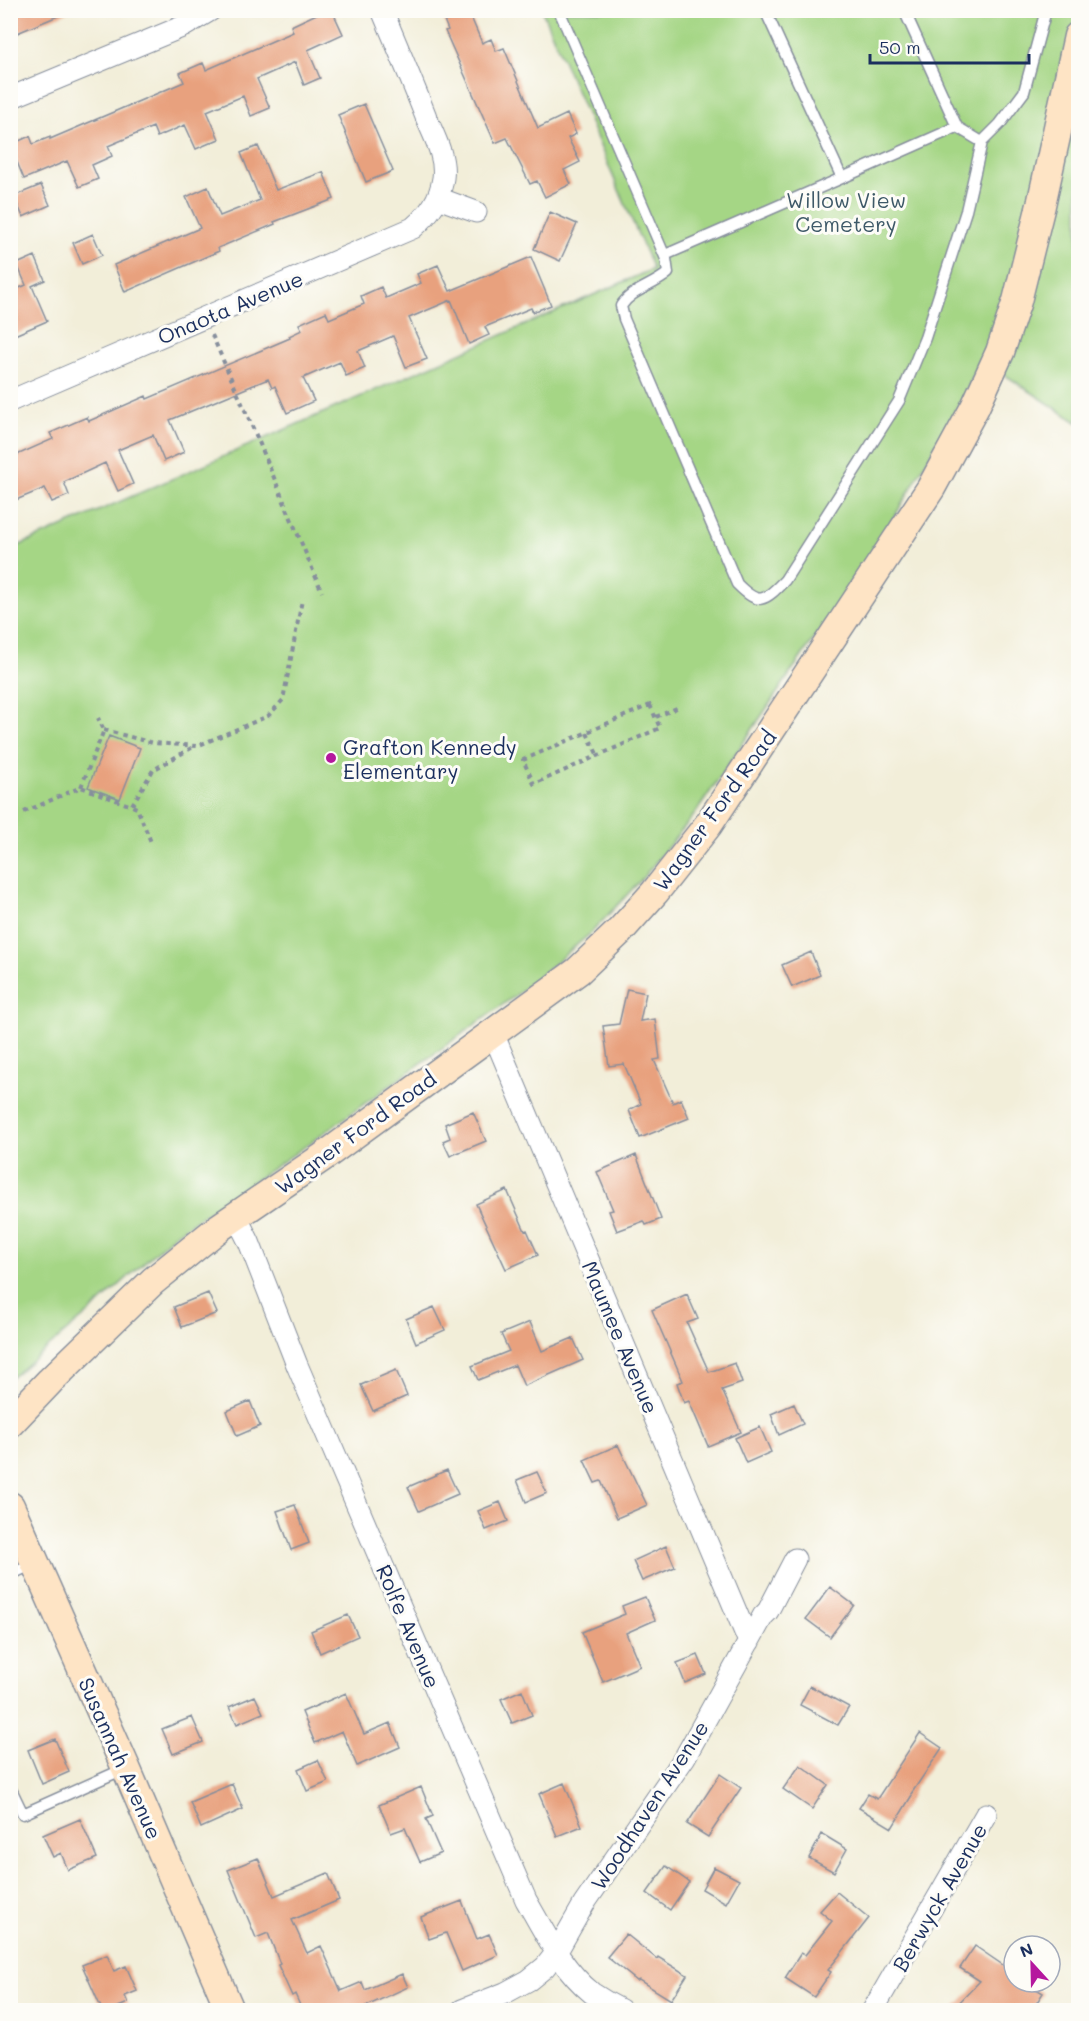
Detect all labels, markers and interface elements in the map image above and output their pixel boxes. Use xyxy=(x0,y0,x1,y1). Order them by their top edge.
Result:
scale bar xyxy=(870,27,1029,65)
text: 50 m xyxy=(879,35,921,59)
park label: Willow View Cemetery xyxy=(786,186,906,237)
street label: Onaota Avenue xyxy=(153,264,307,350)
street label: Wagner Ford Road xyxy=(646,724,782,896)
place label: Grafton Kennedy Elementary xyxy=(343,733,517,784)
marker: Grafton Kennedy Elementary xyxy=(324,751,338,765)
street label: Wagner Ford Road xyxy=(269,1064,441,1200)
street label: Maumee Avenue xyxy=(577,1257,665,1417)
street label: Rolfe Avenue xyxy=(371,1560,447,1692)
street label: Susannah Avenue xyxy=(73,1673,169,1843)
street label: Woodhaven Avenue xyxy=(584,1715,714,1895)
street label: Berwyck Avenue xyxy=(886,1818,992,1976)
north arrow xyxy=(1002,1934,1062,1994)
text: N xyxy=(1017,1938,1036,1962)

